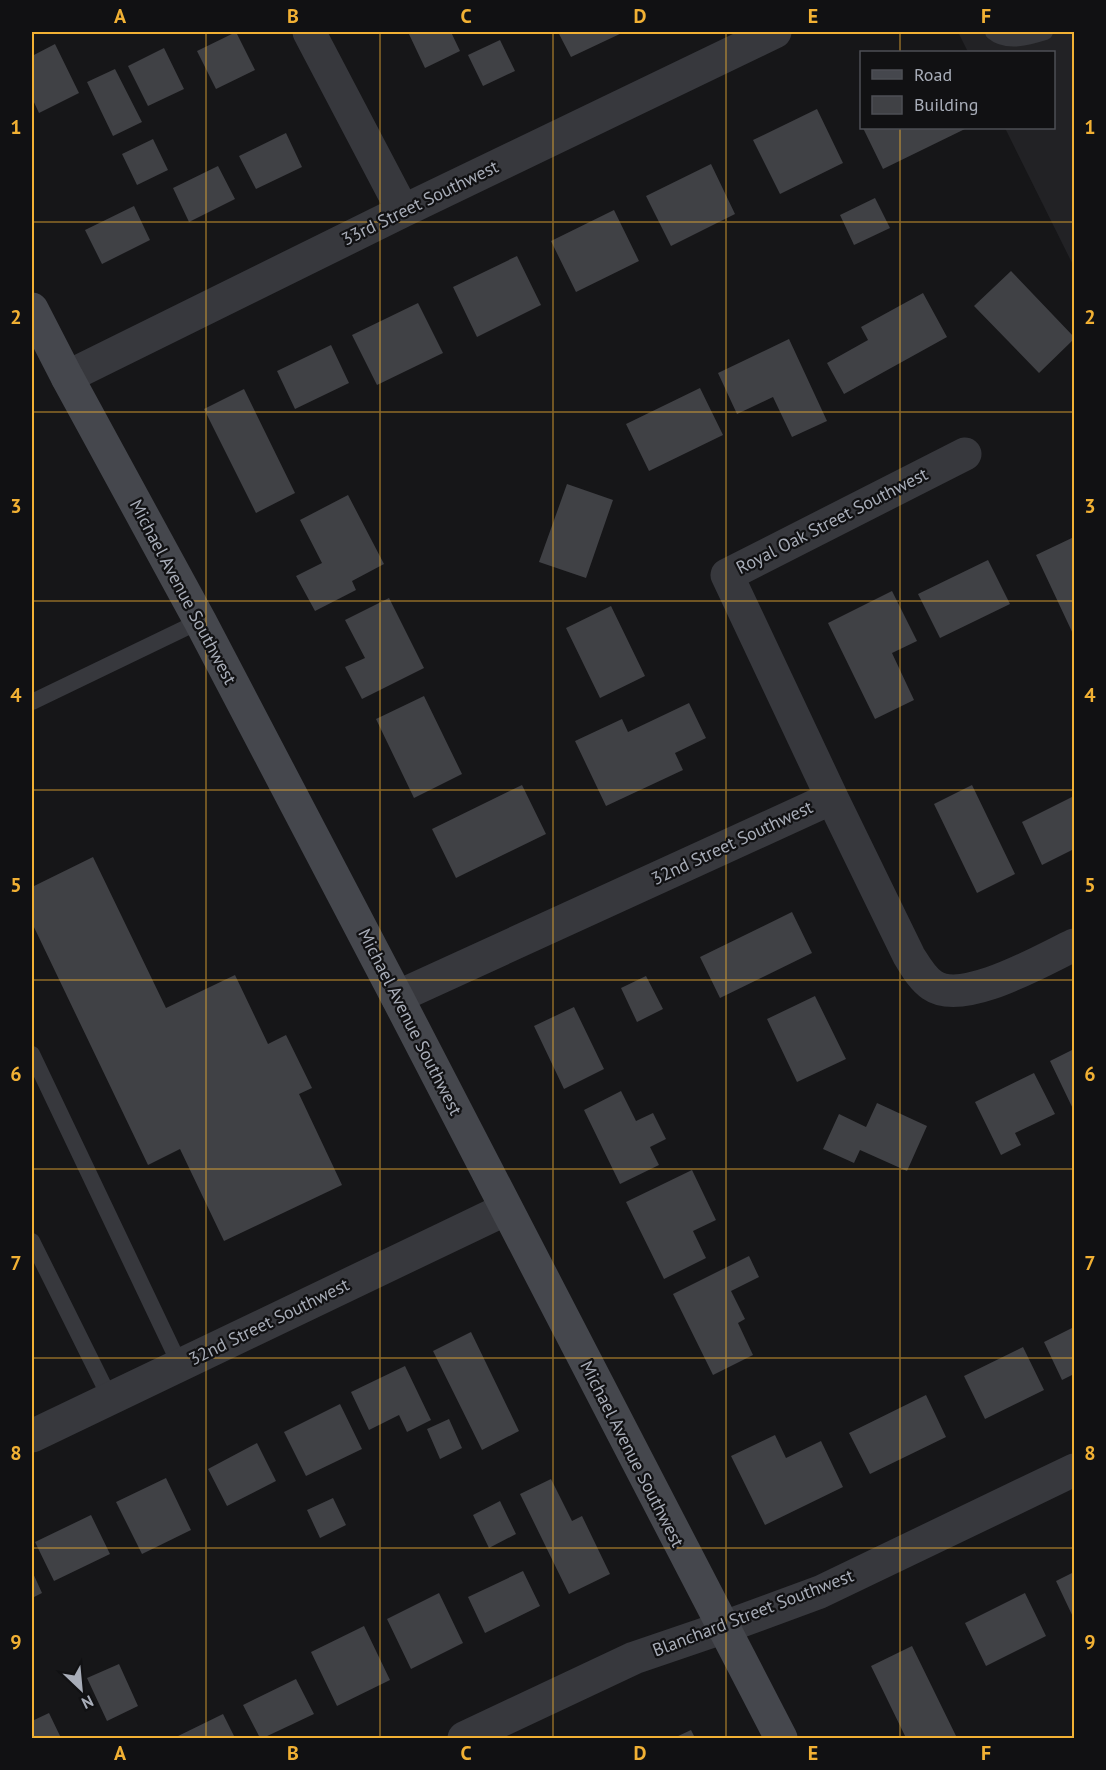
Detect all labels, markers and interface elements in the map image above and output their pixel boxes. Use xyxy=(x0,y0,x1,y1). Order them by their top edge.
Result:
text: A xyxy=(114,3,127,29)
text: B xyxy=(287,3,299,29)
text: C xyxy=(460,3,472,29)
text: D xyxy=(634,3,647,29)
text: E xyxy=(808,3,818,29)
text: F xyxy=(981,3,991,29)
legend xyxy=(860,51,1055,129)
text: Road xyxy=(914,63,952,86)
text: Building xyxy=(914,93,978,116)
text: 1 xyxy=(10,114,22,140)
text: 1 xyxy=(1084,114,1096,140)
street label: 33rd Street Southwest xyxy=(338,155,502,251)
text: 2 xyxy=(10,304,22,330)
text: 2 xyxy=(1084,304,1096,330)
street label: Royal Oak Street Southwest xyxy=(732,462,932,579)
text: 3 xyxy=(10,493,22,519)
text: 3 xyxy=(1084,493,1096,519)
street label: Michael Avenue Southwest xyxy=(125,495,242,688)
text: 4 xyxy=(10,682,22,708)
text: 4 xyxy=(1084,682,1096,708)
street label: 32nd Street Southwest xyxy=(647,795,816,890)
text: 5 xyxy=(10,872,22,898)
text: 5 xyxy=(1084,872,1096,898)
street label: Michael Avenue Southwest xyxy=(353,925,468,1119)
text: 6 xyxy=(10,1061,22,1087)
text: 6 xyxy=(1084,1061,1096,1087)
text: 7 xyxy=(10,1250,22,1276)
text: 7 xyxy=(1084,1250,1096,1276)
street label: 32nd Street Southwest xyxy=(185,1273,353,1370)
street label: Michael Avenue Southwest xyxy=(575,1357,690,1551)
text: 8 xyxy=(10,1440,22,1466)
text: 8 xyxy=(1084,1440,1096,1466)
street label: Blanchard Street Southwest xyxy=(649,1564,857,1662)
text: 9 xyxy=(10,1629,22,1655)
text: 9 xyxy=(1084,1629,1096,1655)
north arrow xyxy=(51,1659,111,1719)
text: N xyxy=(78,1691,97,1714)
text: A xyxy=(114,1740,127,1766)
text: B xyxy=(287,1740,299,1766)
text: C xyxy=(460,1740,472,1766)
text: D xyxy=(634,1740,647,1766)
text: E xyxy=(808,1740,818,1766)
text: F xyxy=(981,1740,991,1766)

